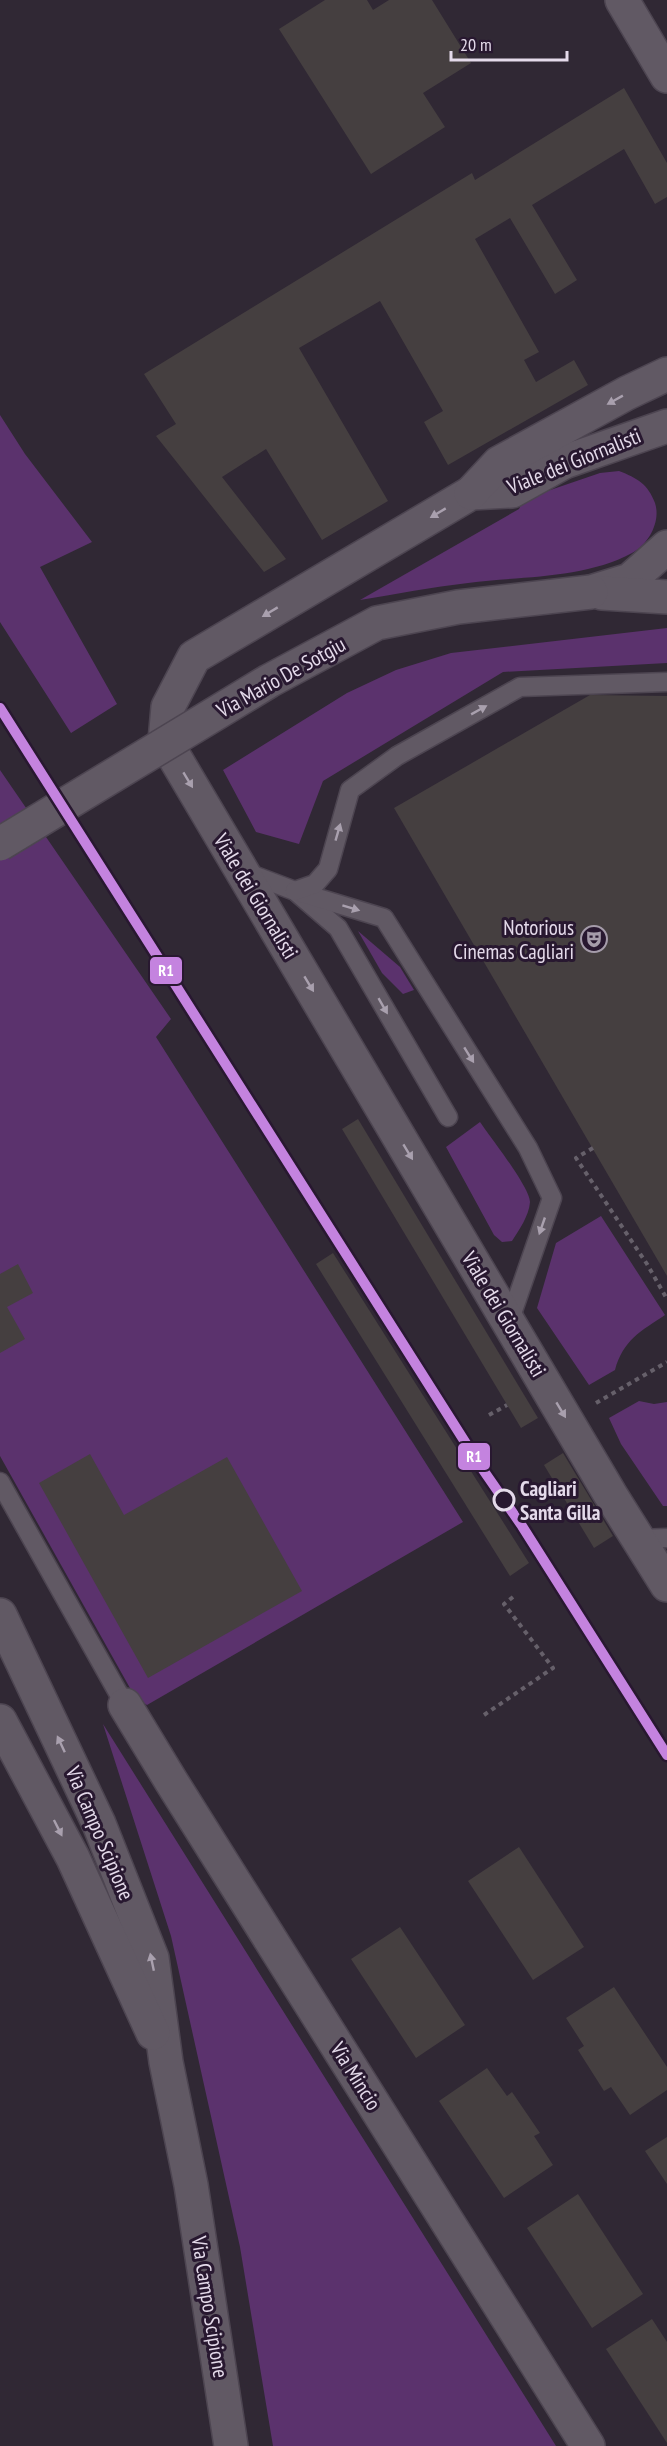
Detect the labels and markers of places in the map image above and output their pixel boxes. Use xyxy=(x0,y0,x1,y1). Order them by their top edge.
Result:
place label: Notorious Cinemas Cagliari xyxy=(453,914,574,965)
theatre icon: Notorious Cinemas Cagliari xyxy=(579,924,609,954)
place label: Cagliari Santa Gilla xyxy=(520,1475,601,1526)
marker: Cagliari Santa Gilla xyxy=(493,1489,515,1511)

